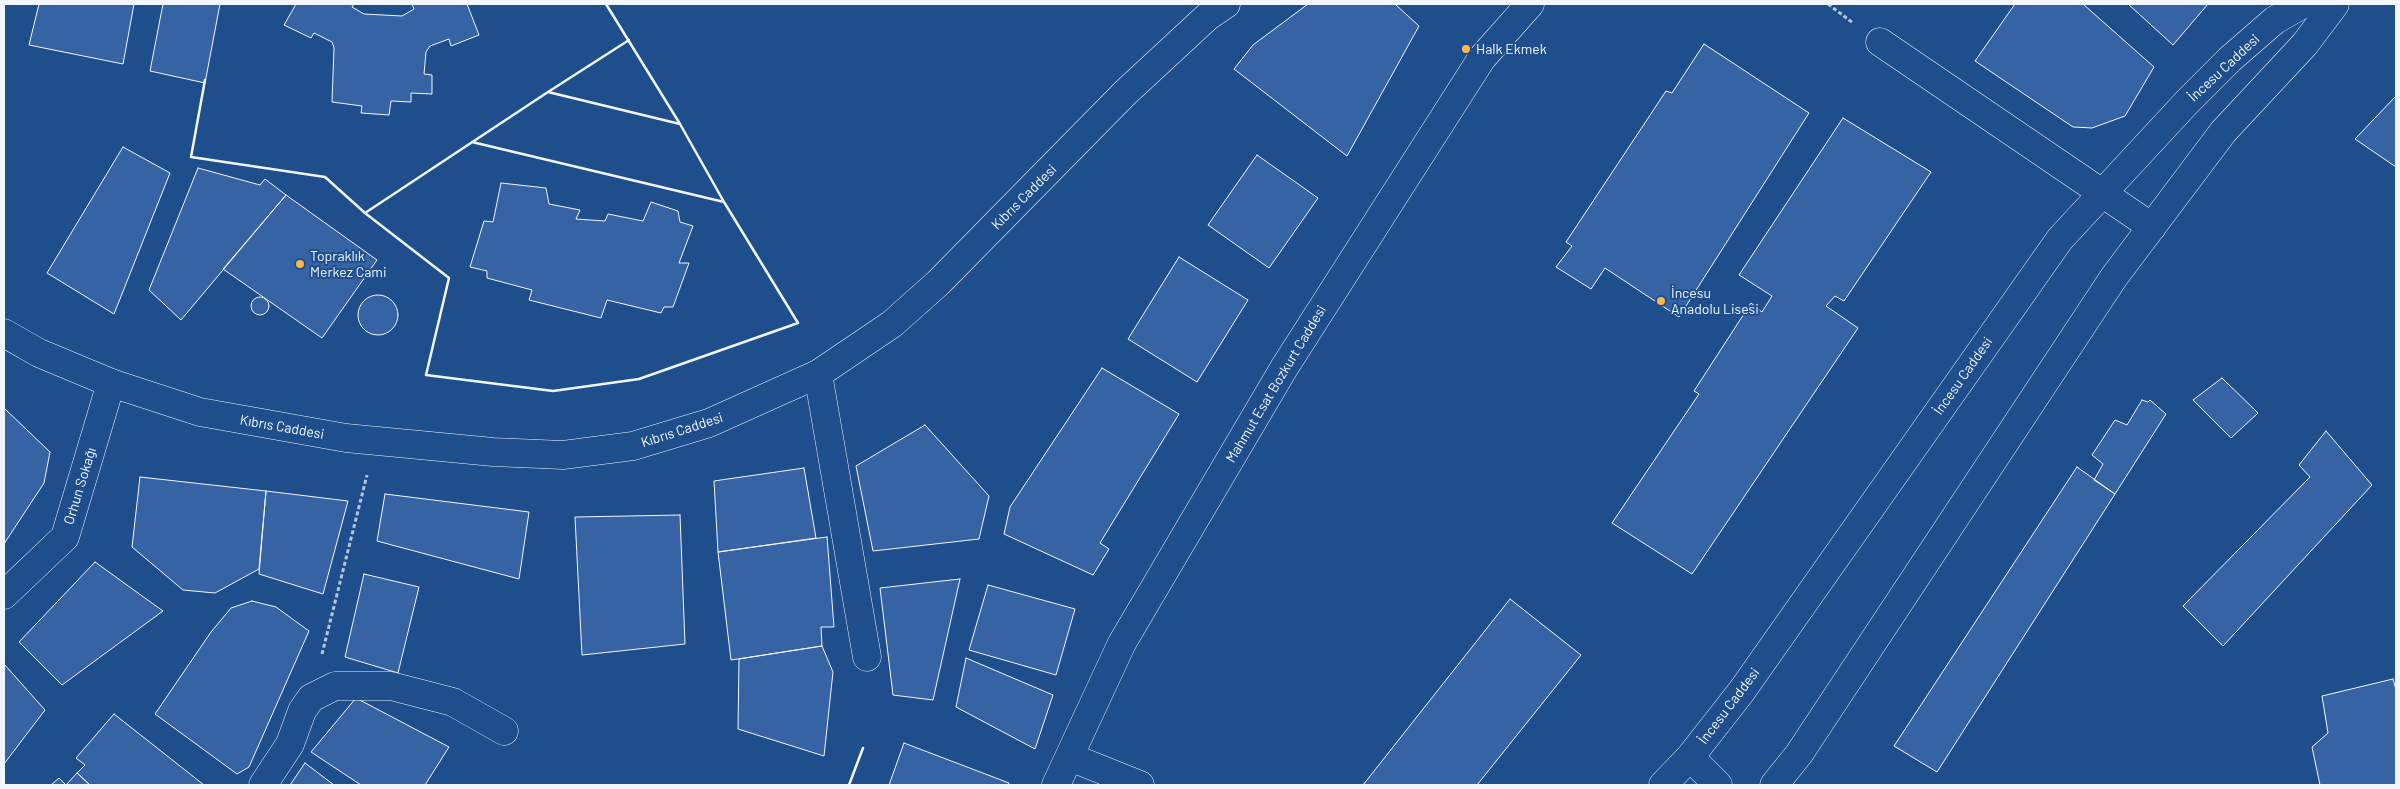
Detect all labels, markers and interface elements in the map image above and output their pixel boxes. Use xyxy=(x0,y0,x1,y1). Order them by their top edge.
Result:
street label: İncesu Caddesi xyxy=(2185,31,2263,105)
place label: Halk Ekmek xyxy=(1476,41,1547,57)
marker: Halk Ekmek xyxy=(1460,43,1472,55)
street label: Kıbrıs Caddesi xyxy=(988,161,1060,233)
place label: Topraklık Merkez Cami xyxy=(310,248,387,280)
marker: Topraklık Merkez Cami xyxy=(294,258,306,270)
place label: İncesu Anadolu Lisesi xyxy=(1671,285,1759,318)
marker: İncesu Anadolu Lisesi xyxy=(1655,295,1667,307)
street label: Mahmut Esat Bozkurt Caddesi xyxy=(1222,302,1330,466)
street label: İncesu Caddesi xyxy=(1930,334,1996,418)
street label: Kıbrıs Caddesi xyxy=(639,409,725,451)
street label: Kıbrıs Caddesi xyxy=(239,411,325,443)
street label: Orhun Sokağı xyxy=(60,446,100,526)
street label: İncesu Caddesi xyxy=(1695,665,1763,747)

